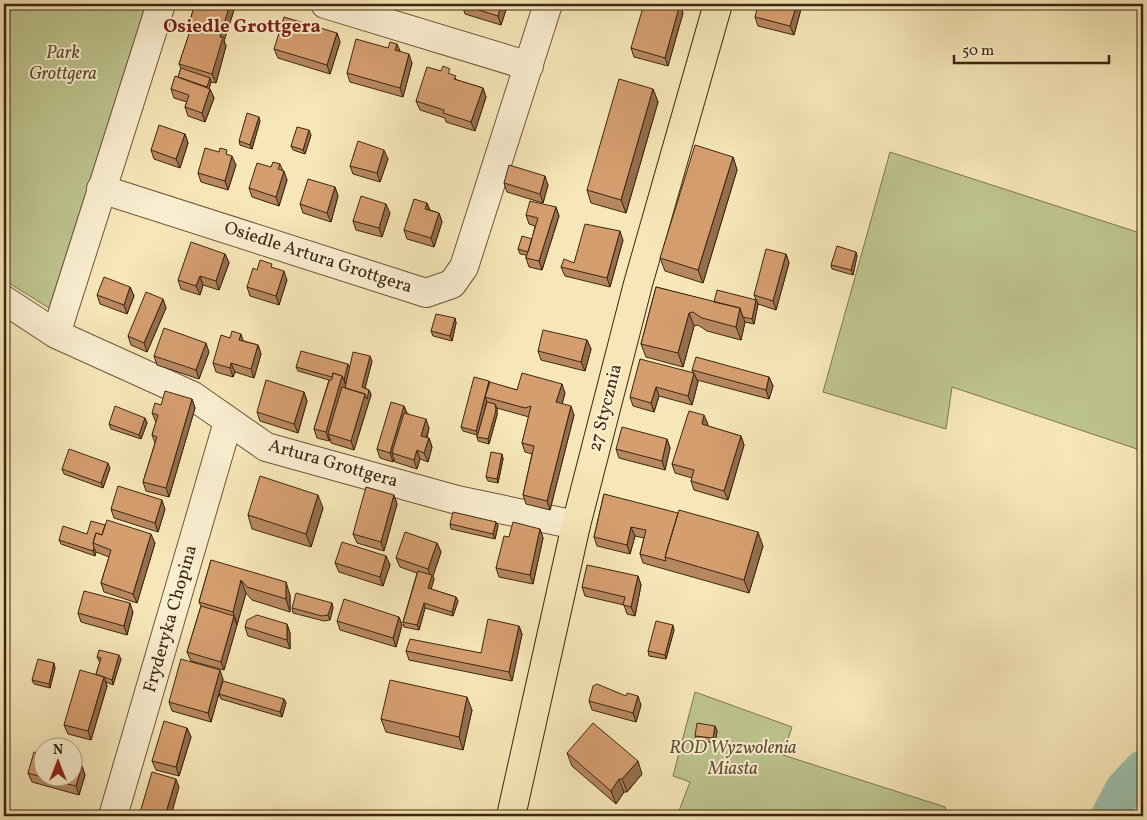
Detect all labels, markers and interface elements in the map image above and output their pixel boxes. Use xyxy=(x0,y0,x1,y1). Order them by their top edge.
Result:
district label: Osiedle Grottgera xyxy=(163,14,321,40)
scale bar xyxy=(954,32,1110,64)
park label: Park Grottgera xyxy=(29,41,97,87)
text: 50 m xyxy=(962,41,994,62)
street label: Osiedle Artura Grottgera xyxy=(221,216,415,300)
street label: 27 Stycznia xyxy=(583,362,629,454)
street label: Artura Grottgera xyxy=(265,434,401,494)
street label: Fryderyka Chopina xyxy=(138,542,204,696)
park label: ROD Wyzwolenia Miasta xyxy=(669,736,797,782)
north arrow xyxy=(32,738,82,788)
text: N xyxy=(53,741,63,760)

